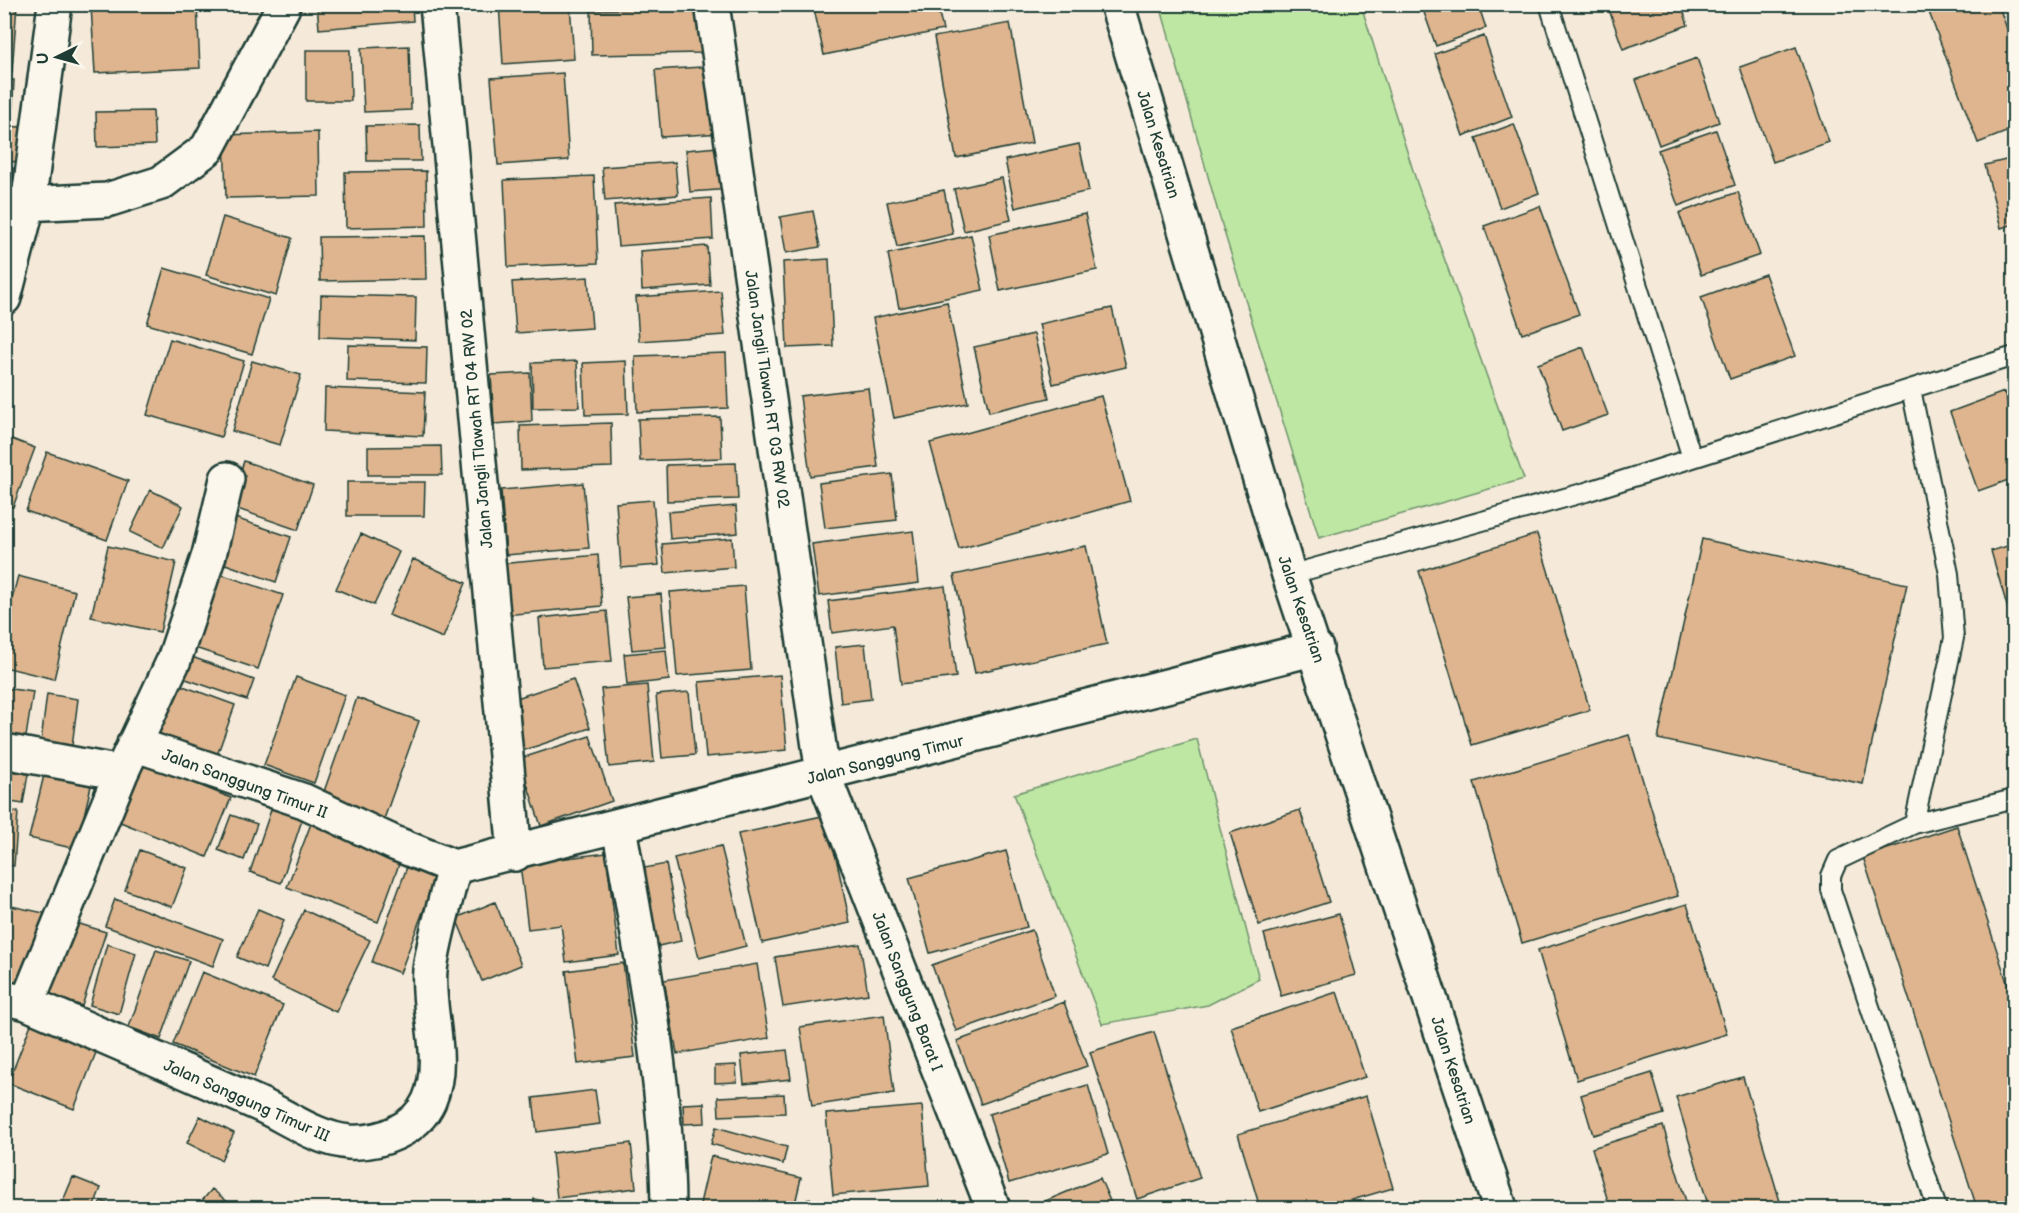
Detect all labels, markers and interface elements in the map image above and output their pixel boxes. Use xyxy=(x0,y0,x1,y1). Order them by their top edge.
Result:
north arrow xyxy=(27,27,87,87)
text: U xyxy=(34,52,54,65)
street label: Jalan Kesatrian xyxy=(1132,88,1183,201)
street label: Jalan Jangli Tlawah RT 03 RW 02 xyxy=(740,269,793,510)
street label: Jalan Jangli Tlawah RT 04 RW 02 xyxy=(458,308,497,549)
street label: Jalan Kesatrian xyxy=(1273,553,1328,666)
street label: Jalan Sanggung Timur xyxy=(805,732,966,789)
street label: Jalan Sanggung Timur II xyxy=(159,746,330,823)
street label: Jalan Sanggung Barat I xyxy=(867,909,946,1074)
street label: Jalan Kesatrian xyxy=(1426,1014,1479,1127)
street label: Jalan Sanggung Timur III xyxy=(160,1056,332,1147)

